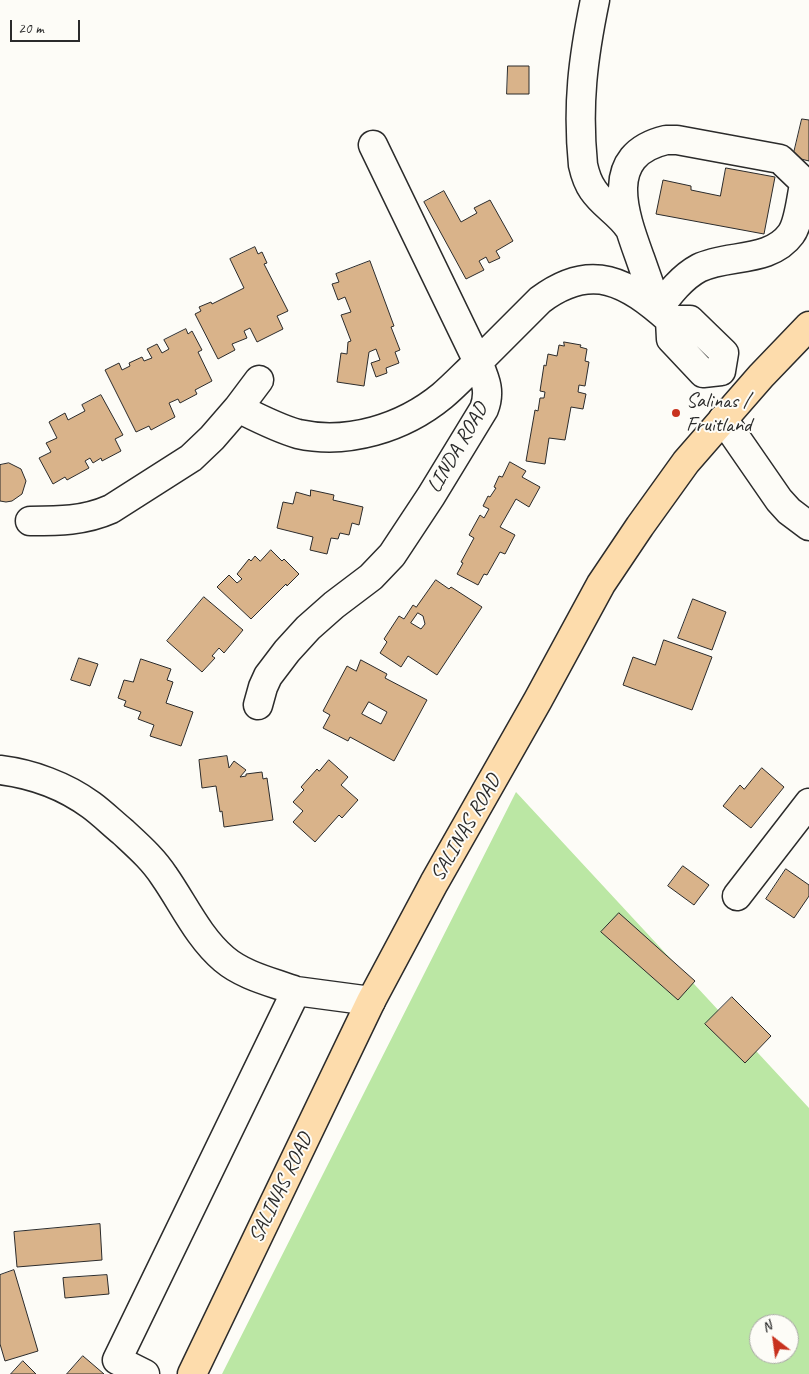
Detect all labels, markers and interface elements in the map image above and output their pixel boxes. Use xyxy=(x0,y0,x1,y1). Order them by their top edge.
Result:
scale bar xyxy=(12,10,82,42)
text: 20 m xyxy=(18,19,44,38)
place label: Salinas / Fruitland xyxy=(686,388,751,438)
street label: LINDA ROAD xyxy=(422,398,494,498)
marker: Salinas / Fruitland xyxy=(670,407,682,419)
street label: SALINAS ROAD xyxy=(425,770,507,886)
street label: SALINAS ROAD xyxy=(244,1129,318,1247)
north arrow xyxy=(749,1314,799,1364)
text: N xyxy=(759,1317,775,1336)

